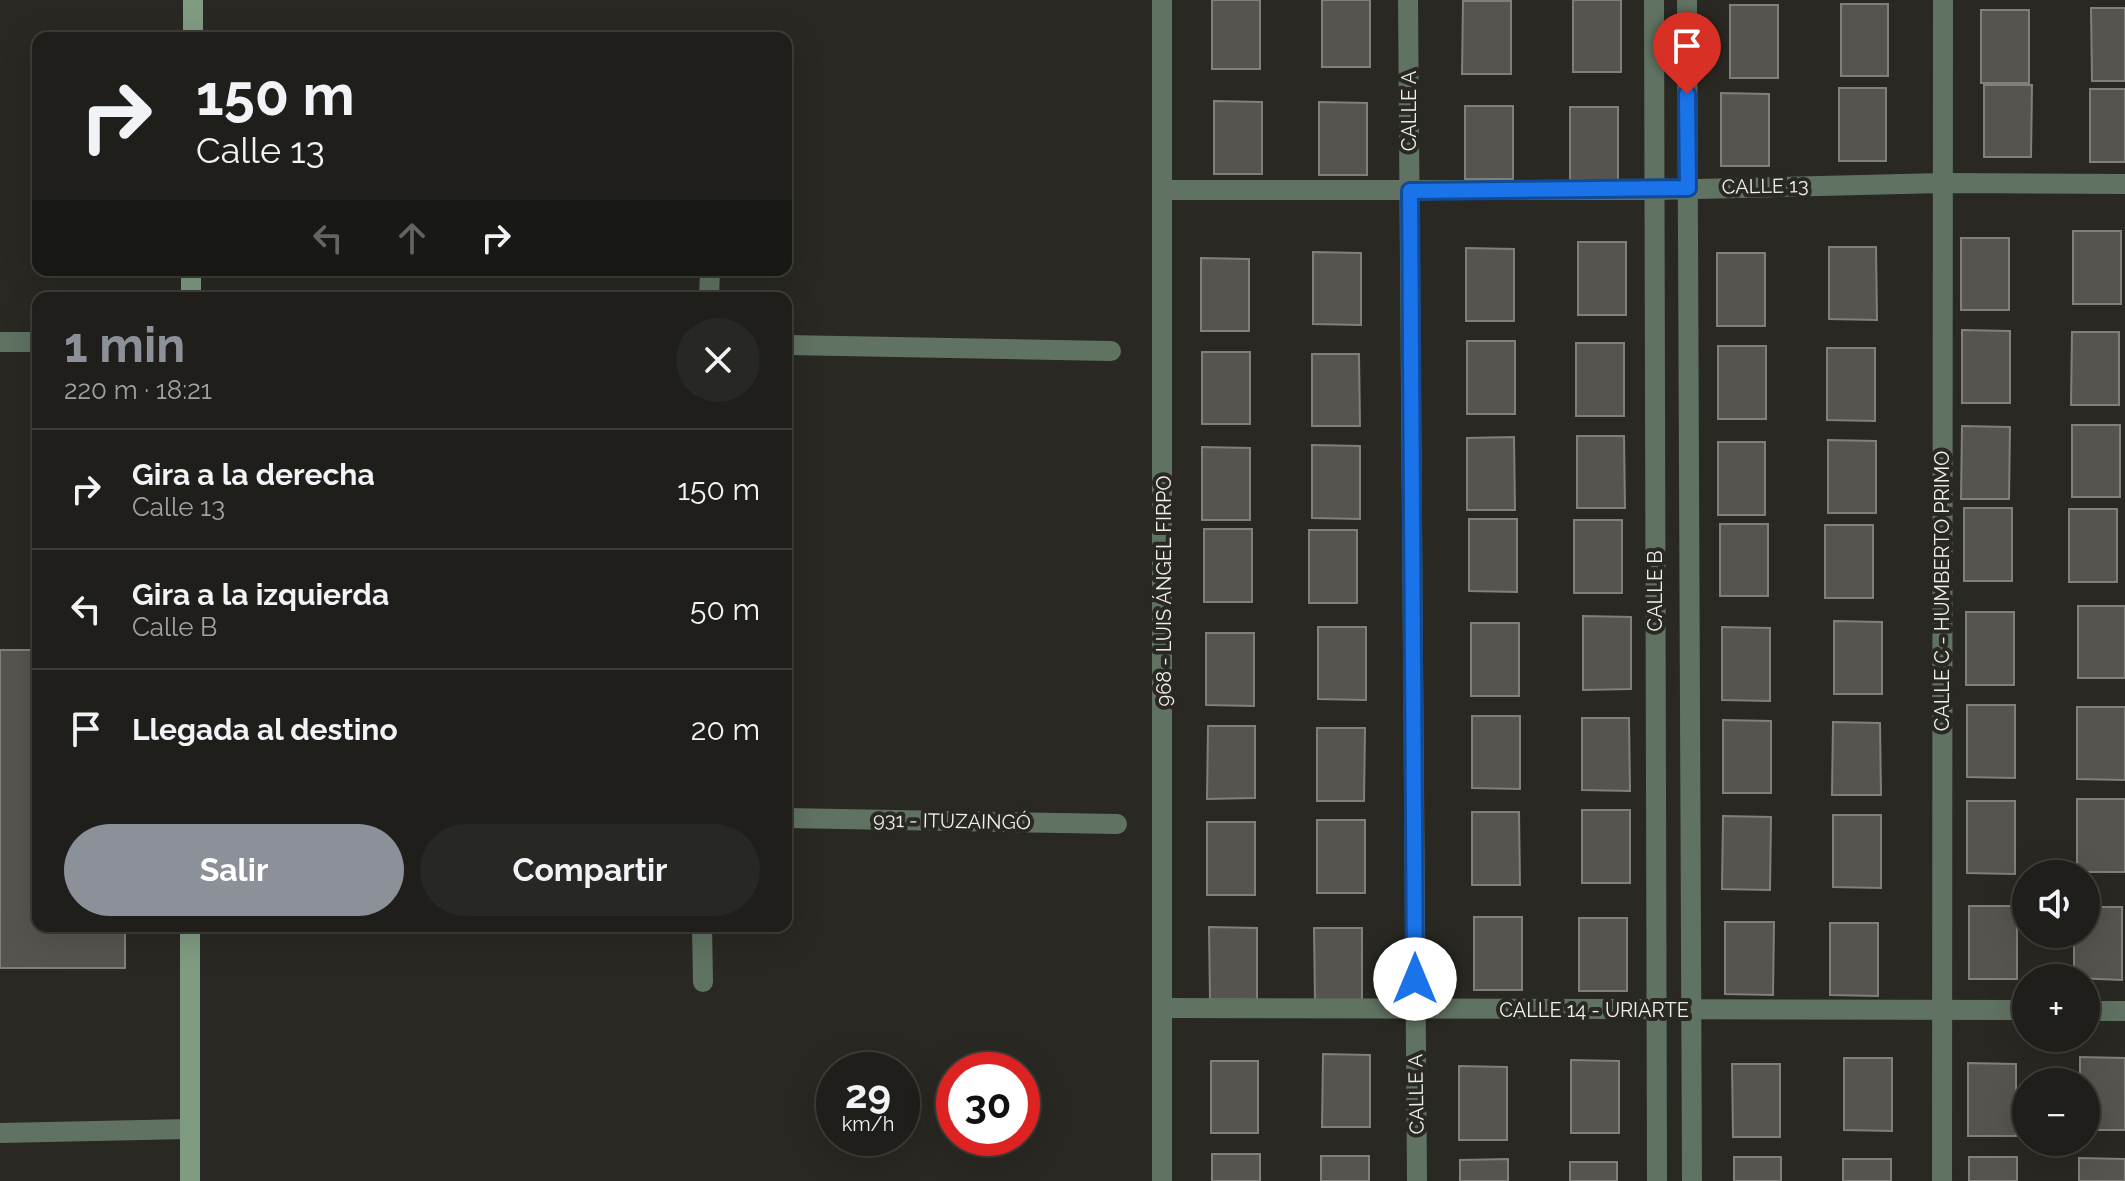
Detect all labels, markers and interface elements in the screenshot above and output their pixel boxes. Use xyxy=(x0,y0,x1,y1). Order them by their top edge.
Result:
pin xyxy=(1653,12,1721,94)
icon: arrive xyxy=(1665,24,1709,68)
text: 150 m xyxy=(196,62,355,128)
icon: right xyxy=(64,64,168,168)
street label: CALLE A xyxy=(1397,70,1421,151)
text: Calle 13 xyxy=(196,129,325,171)
street label: CALLE 13 xyxy=(1721,173,1809,199)
icon: left xyxy=(306,216,350,260)
icon: ahead xyxy=(390,216,434,260)
icon: right xyxy=(474,216,518,260)
text: 1 min xyxy=(64,317,185,373)
button: close xyxy=(676,318,760,402)
text: 220 m · 18:21 xyxy=(64,375,212,405)
street label: CALLE C - HUMBERTO PRIMO xyxy=(1930,451,1954,731)
text: Gira a la derecha xyxy=(132,457,375,492)
icon: right xyxy=(64,467,108,511)
text: 150 m xyxy=(677,472,760,507)
street label: 968 - LUIS ÁNGEL FIRPO xyxy=(1152,476,1176,706)
text: Calle 13 xyxy=(132,492,225,522)
street label: CALLE B xyxy=(1643,551,1667,631)
text: Gira a la izquierda xyxy=(132,577,389,612)
icon: left xyxy=(64,587,108,631)
text: 50 m xyxy=(690,592,760,627)
text: Calle B xyxy=(132,612,217,642)
icon: arrive xyxy=(64,707,108,751)
text: Llegada al destino xyxy=(132,712,398,747)
text: 20 m xyxy=(691,712,760,747)
street label: 931 - ITUZAINGÓ xyxy=(873,808,1031,834)
button: Salir xyxy=(64,824,404,916)
button: Compartir xyxy=(420,824,760,916)
map controls xyxy=(2012,860,2100,1156)
button: sound xyxy=(2012,860,2100,948)
position arrow xyxy=(1373,937,1457,1021)
button: + xyxy=(2012,964,2100,1052)
street label: CALLE 14 - URIARTE xyxy=(1499,998,1689,1022)
speed limit sign: 30 xyxy=(936,1052,1040,1156)
street label: CALLE A xyxy=(1403,1053,1429,1134)
button: − xyxy=(2012,1068,2100,1156)
text: 29 xyxy=(845,1070,891,1117)
text: km/h xyxy=(842,1112,894,1136)

